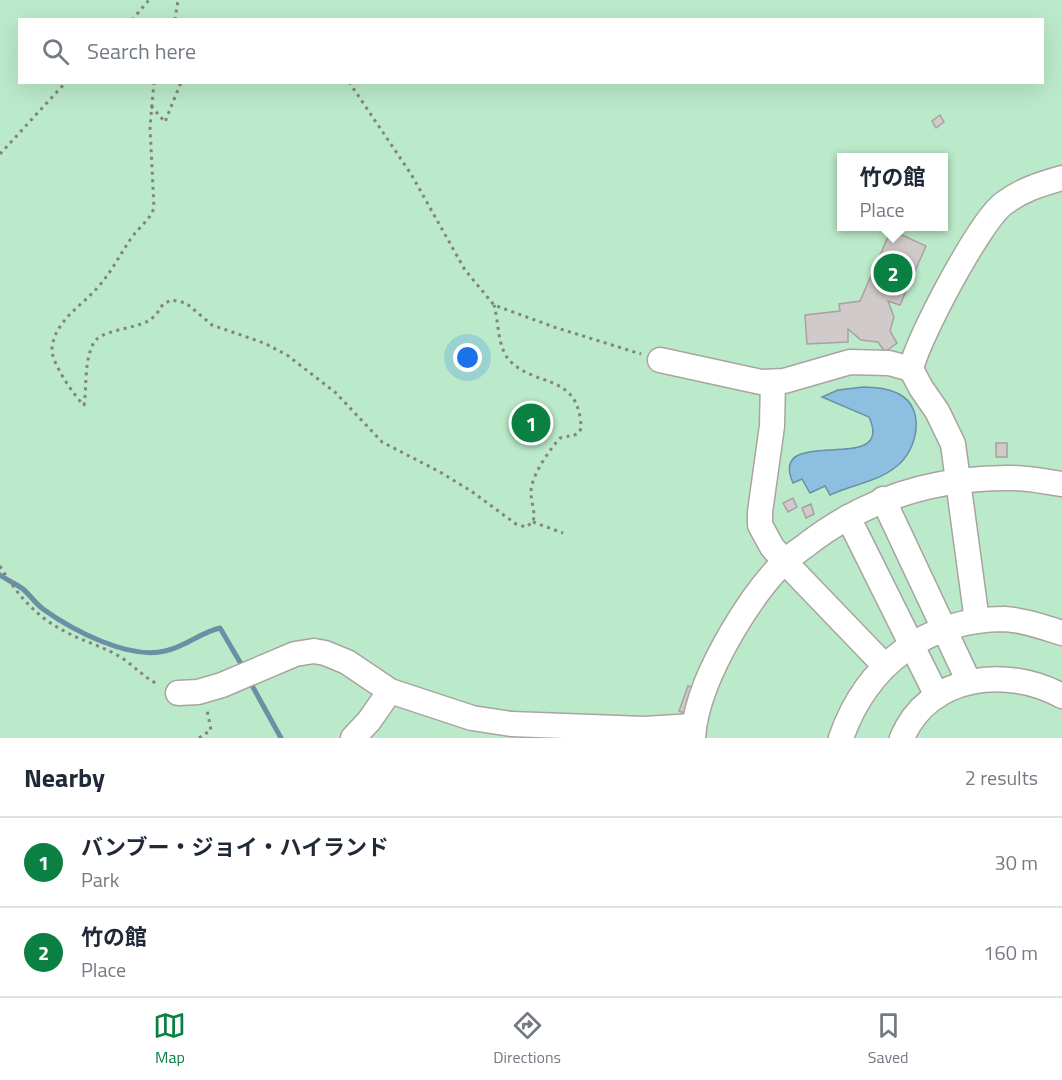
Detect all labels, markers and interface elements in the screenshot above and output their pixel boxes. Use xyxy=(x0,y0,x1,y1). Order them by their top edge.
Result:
search box xyxy=(18,18,1044,84)
text: Search here xyxy=(87,34,196,68)
icon: search xyxy=(39,35,72,68)
popup xyxy=(837,153,948,231)
text: 竹の館 xyxy=(859,160,926,194)
text: Place xyxy=(859,194,905,225)
pin: 2 xyxy=(874,250,912,296)
your location xyxy=(453,343,482,372)
pin: 1 xyxy=(512,400,550,446)
text: Nearby xyxy=(24,758,105,797)
text: 2 results xyxy=(965,762,1038,793)
text: バンブー・ジョイ・ハイランド xyxy=(81,830,389,864)
text: 1 xyxy=(38,847,49,878)
text: 30 m xyxy=(994,847,1038,878)
text: Park xyxy=(81,864,119,895)
text: 竹の館 xyxy=(81,920,147,954)
text: 2 xyxy=(38,937,49,968)
text: 160 m xyxy=(983,937,1038,968)
text: Place xyxy=(81,954,126,985)
tab: Map xyxy=(153,1009,186,1069)
tab: Directions xyxy=(493,1009,561,1069)
tab: Saved xyxy=(868,1009,909,1069)

